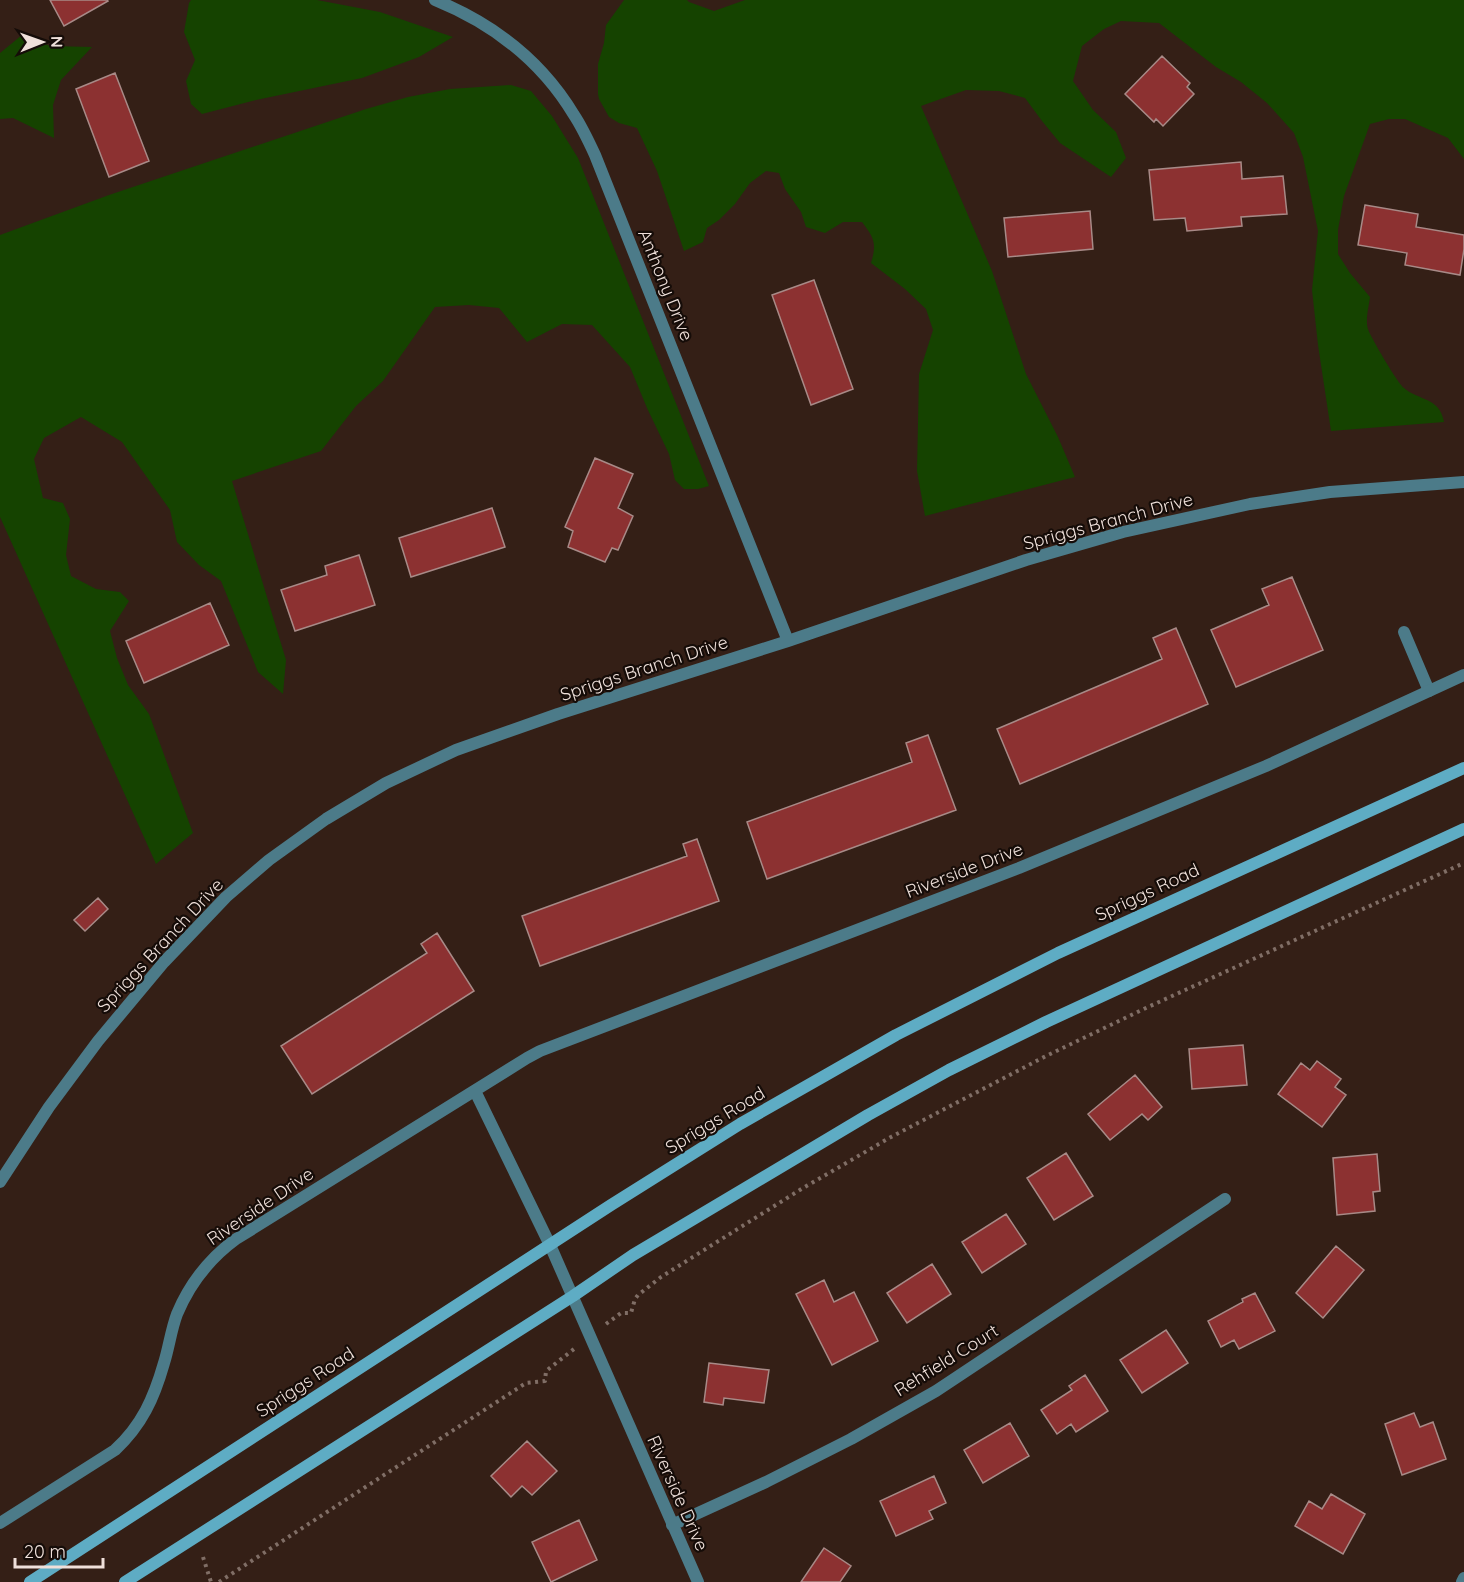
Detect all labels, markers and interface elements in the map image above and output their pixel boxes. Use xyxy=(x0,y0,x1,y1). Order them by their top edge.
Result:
north arrow xyxy=(12,12,72,72)
text: N xyxy=(47,36,67,48)
street label: Anthony Drive xyxy=(633,226,699,344)
street label: Spriggs Branch Drive xyxy=(1021,487,1195,555)
street label: Spriggs Branch Drive xyxy=(557,630,731,706)
street label: Riverside Drive xyxy=(902,837,1026,903)
street label: Spriggs Road xyxy=(1091,858,1203,926)
street label: Spriggs Branch Drive xyxy=(92,873,228,1017)
street label: Spriggs Road xyxy=(661,1081,769,1159)
street label: Riverside Drive xyxy=(202,1162,318,1250)
street label: Rehfield Court xyxy=(890,1319,1002,1401)
street label: Spriggs Road xyxy=(252,1342,358,1422)
street label: Riverside Drive xyxy=(642,1432,714,1554)
scale bar xyxy=(15,1531,104,1569)
text: 20 m xyxy=(24,1540,66,1563)

